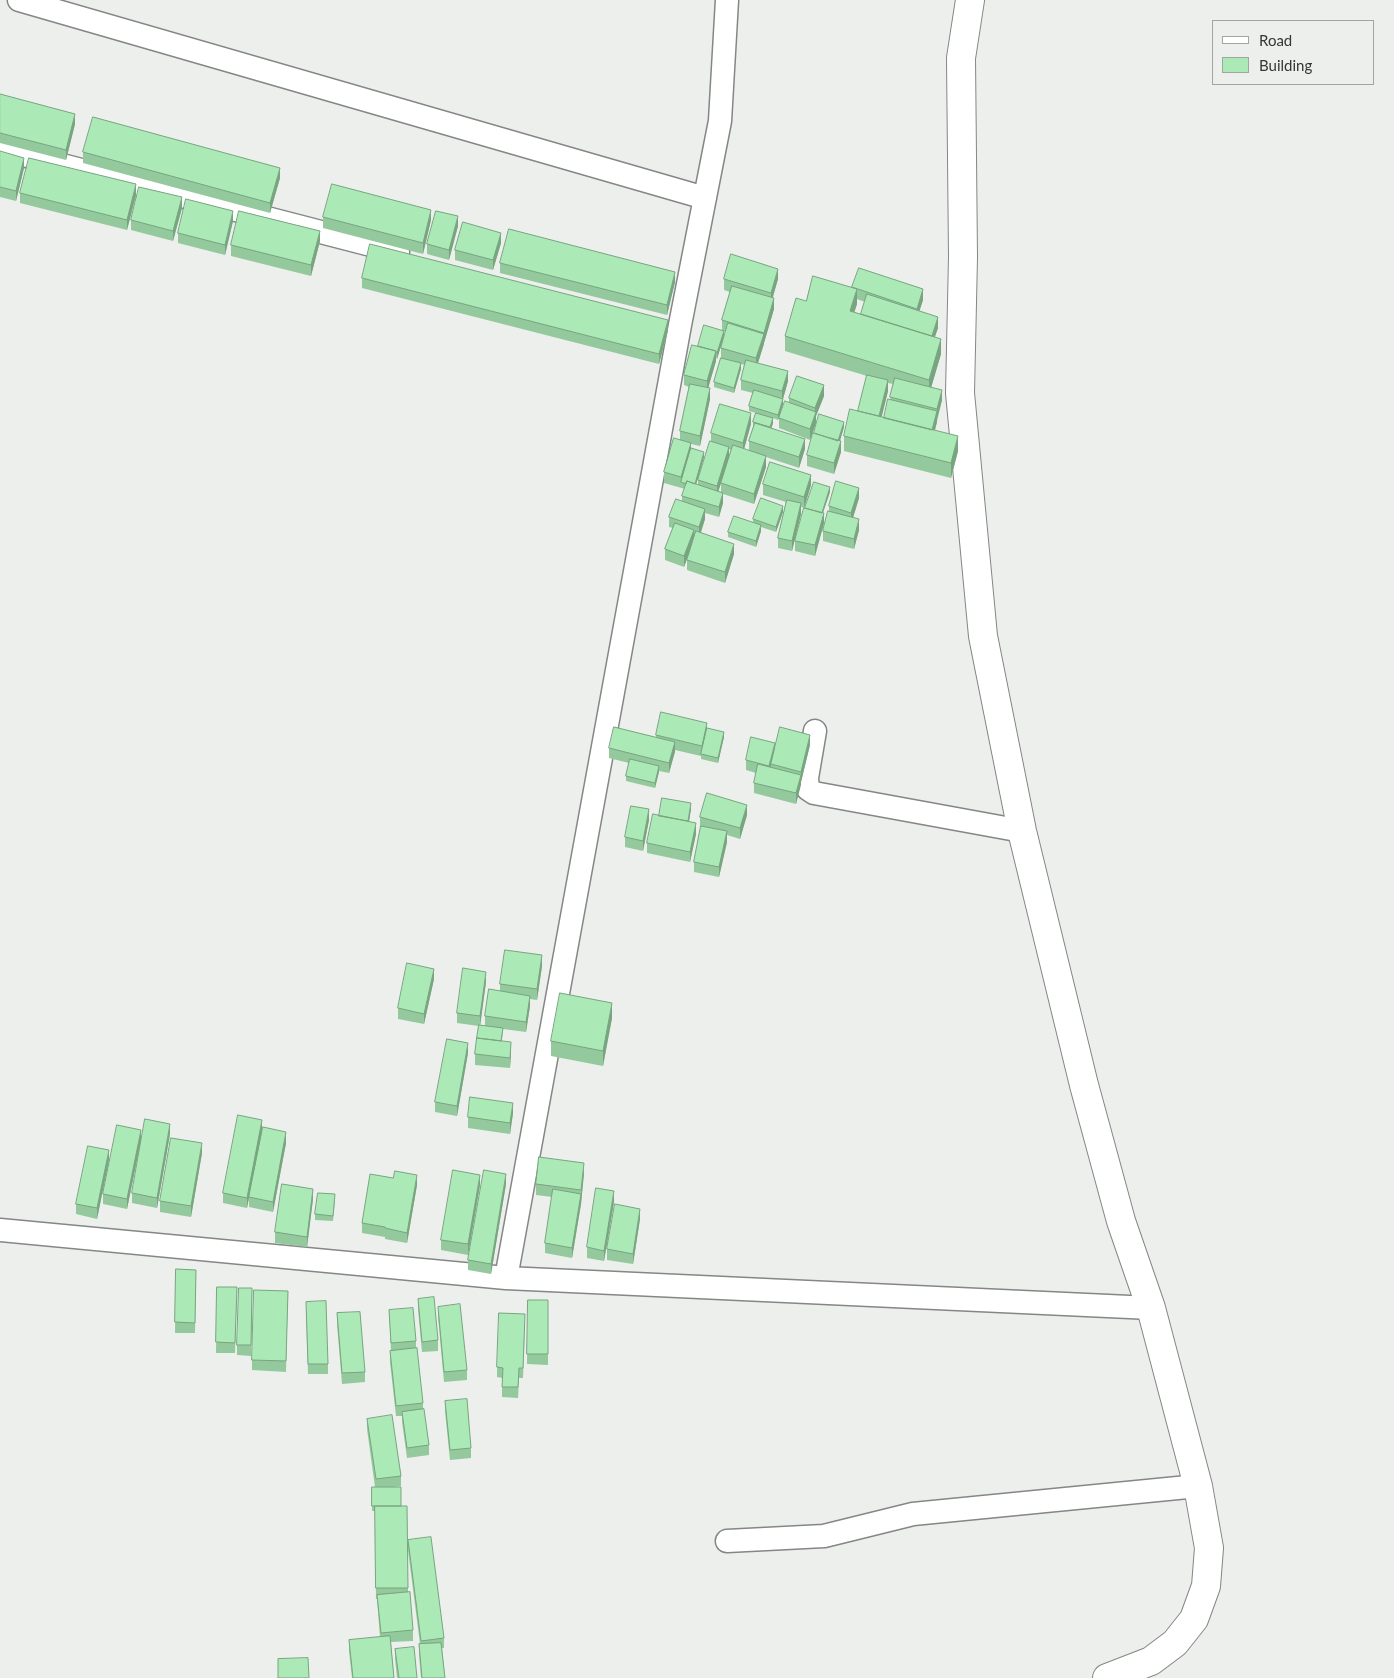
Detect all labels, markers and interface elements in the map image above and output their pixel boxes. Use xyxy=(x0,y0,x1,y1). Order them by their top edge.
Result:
legend xyxy=(1212,20,1374,85)
text: Road xyxy=(1259,31,1292,49)
text: Building xyxy=(1259,56,1312,74)

